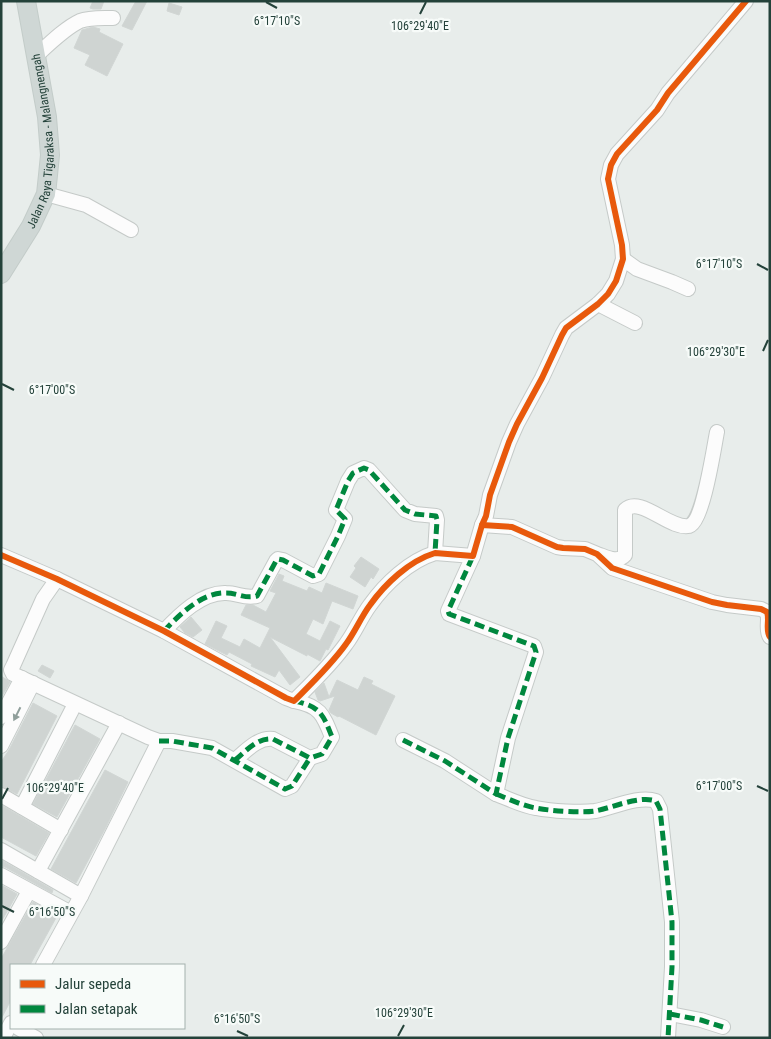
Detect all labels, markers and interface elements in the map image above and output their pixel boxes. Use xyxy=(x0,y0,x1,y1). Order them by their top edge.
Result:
text: 6°17'10"S xyxy=(254,14,300,28)
text: 106°29'40"E xyxy=(391,19,449,33)
street label: Jalan Raya Tigaraksa - Malangnengah xyxy=(24,52,57,231)
text: 6°17'10"S xyxy=(696,257,742,271)
text: 106°29'30"E xyxy=(687,345,745,359)
text: 6°17'00"S xyxy=(29,383,75,397)
one-way arrow xyxy=(13,707,21,722)
text: 6°17'00"S xyxy=(696,779,742,793)
text: 106°29'40"E xyxy=(26,781,84,795)
text: 6°16'50"S xyxy=(29,905,75,919)
legend xyxy=(10,964,185,1029)
text: Jalur sepeda xyxy=(55,975,131,993)
text: Jalan setapak xyxy=(55,1000,138,1018)
text: 106°29'30"E xyxy=(375,1006,433,1020)
text: 6°16'50"S xyxy=(214,1012,260,1026)

